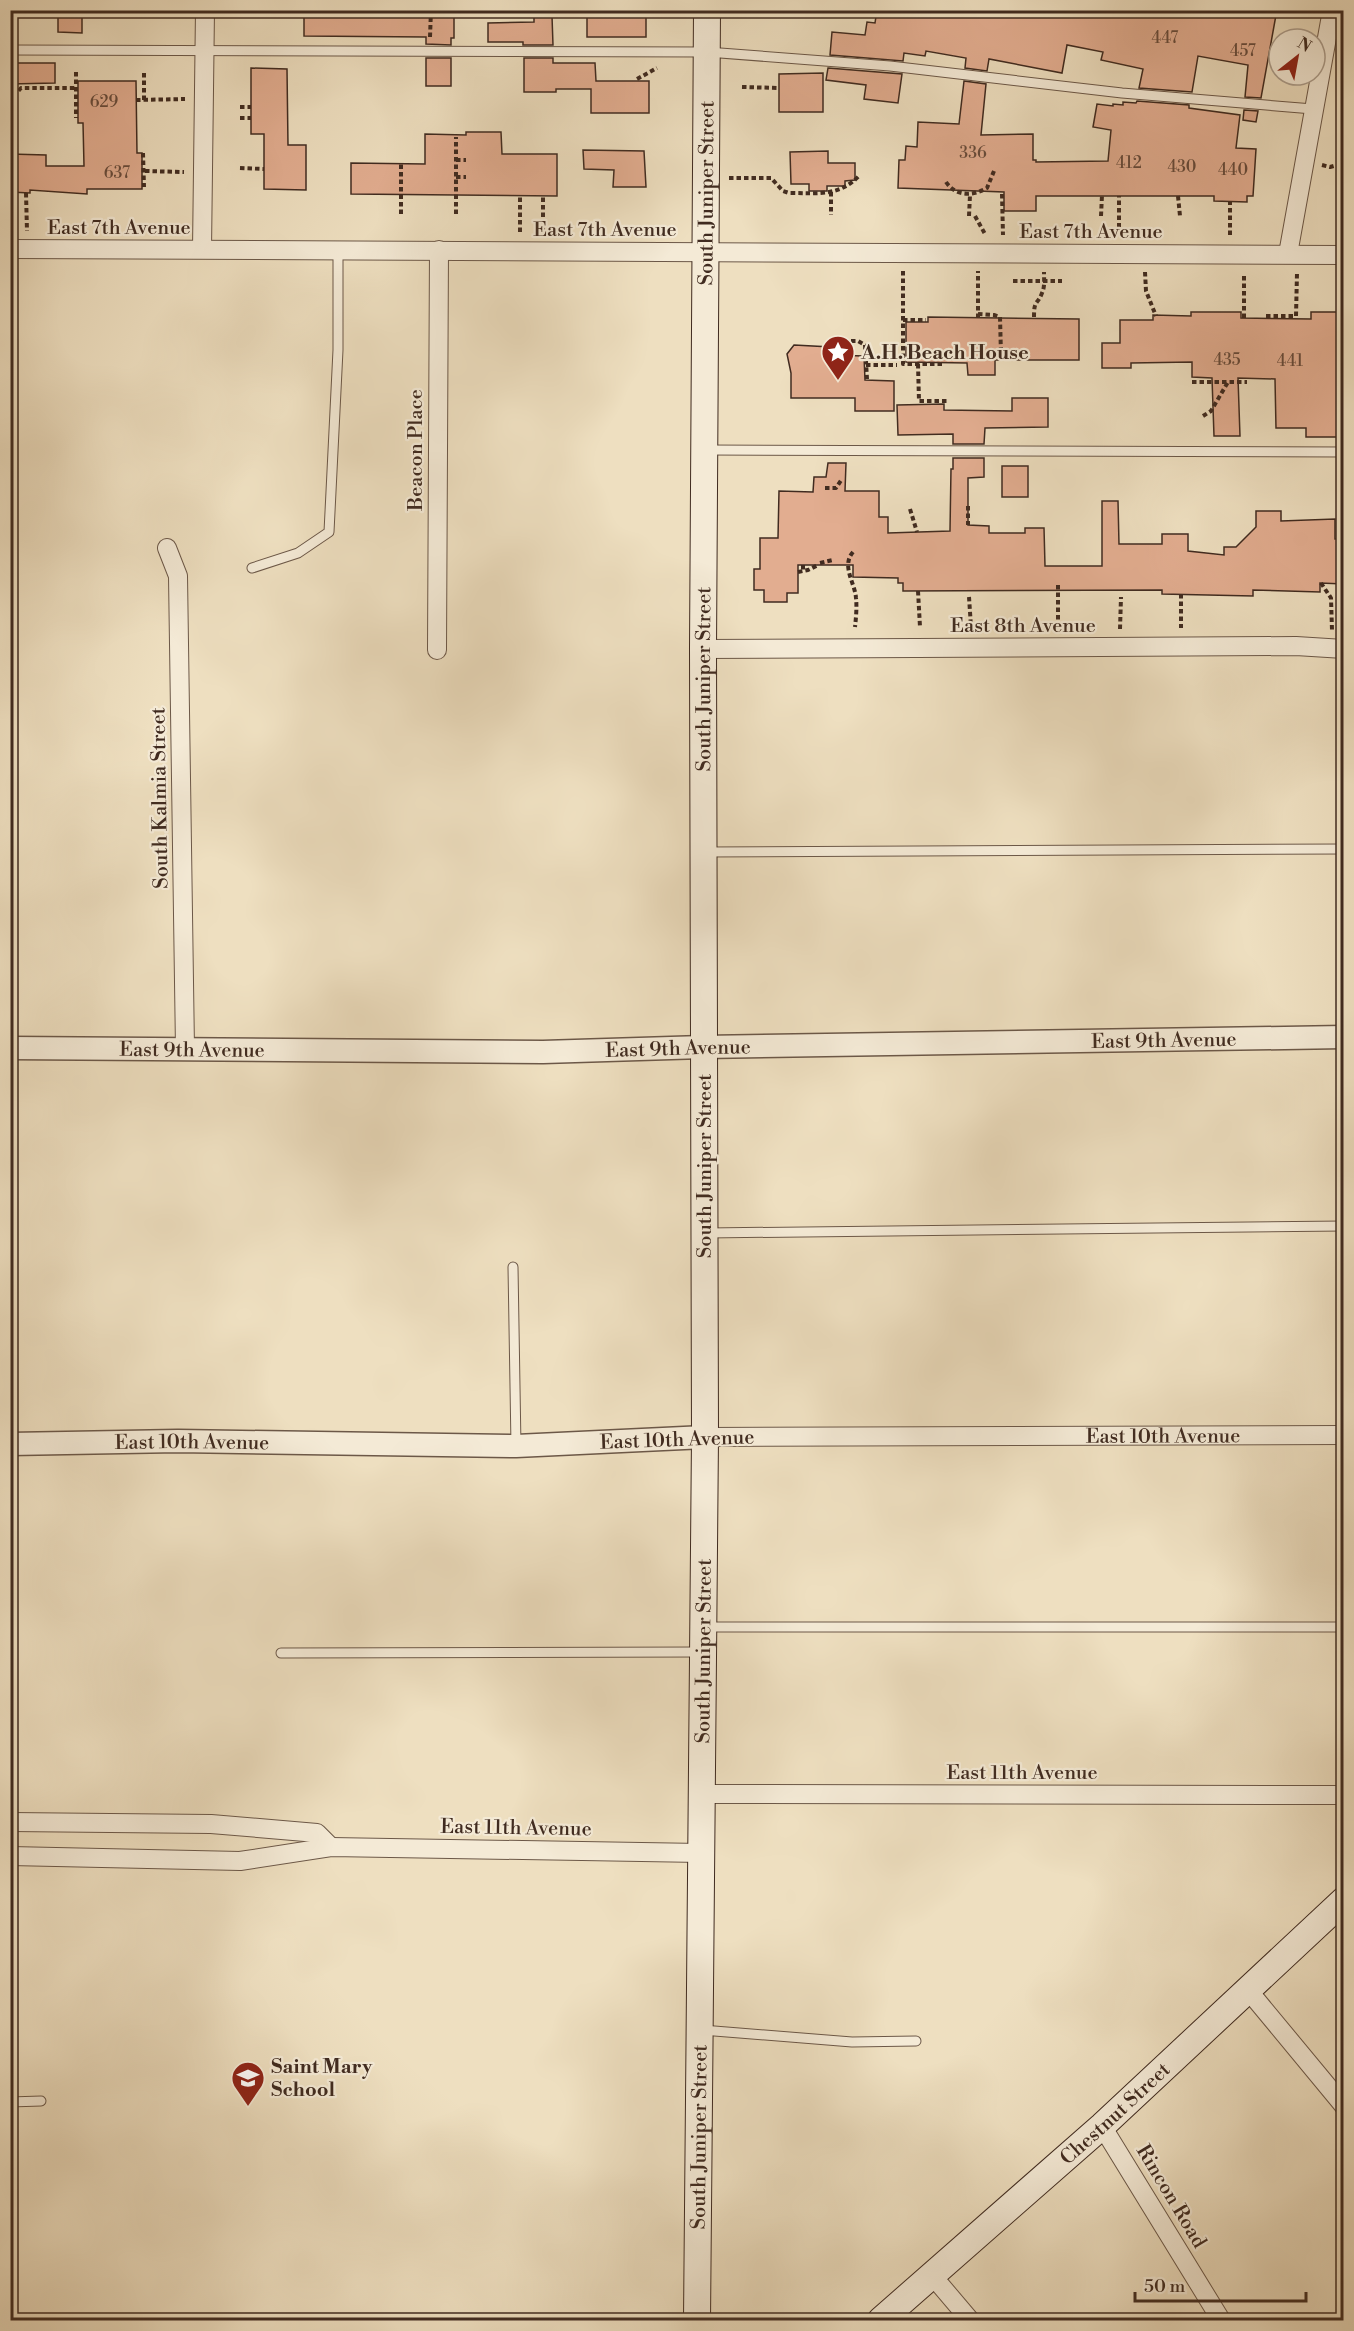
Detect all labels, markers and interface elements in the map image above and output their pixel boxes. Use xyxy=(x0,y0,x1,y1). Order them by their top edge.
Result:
north arrow xyxy=(1267,27,1327,87)
house number: 447 xyxy=(1152,28,1178,48)
text: N xyxy=(1294,33,1315,57)
house number: 457 xyxy=(1230,41,1256,61)
house number: 629 xyxy=(90,92,119,112)
street label: South Juniper Street xyxy=(694,101,720,286)
house number: 336 xyxy=(959,143,987,163)
house number: 412 xyxy=(1116,153,1142,173)
house number: 430 xyxy=(1168,157,1196,177)
house number: 440 xyxy=(1218,160,1248,180)
house number: 637 xyxy=(104,163,130,183)
street label: East 7th Avenue xyxy=(47,216,191,241)
street label: East 7th Avenue xyxy=(533,218,677,243)
street label: East 7th Avenue xyxy=(1019,220,1163,245)
place icon: A.H. Beach House xyxy=(820,334,856,381)
place label: A.H. Beach House xyxy=(860,341,1029,366)
house number: 435 xyxy=(1213,350,1241,370)
house number: 441 xyxy=(1277,351,1303,371)
street label: Beacon Place xyxy=(404,389,429,512)
street label: South Juniper Street xyxy=(692,587,717,771)
street label: East 8th Avenue xyxy=(950,614,1096,639)
street label: South Kalmia Street xyxy=(146,707,175,889)
street label: East 9th Avenue xyxy=(1091,1028,1237,1055)
street label: East 9th Avenue xyxy=(605,1035,751,1064)
street label: East 9th Avenue xyxy=(119,1038,265,1064)
street label: South Juniper Street xyxy=(693,1074,718,1258)
street label: East 10th Avenue xyxy=(1086,1424,1240,1450)
street label: East 10th Avenue xyxy=(599,1425,755,1456)
street label: East 10th Avenue xyxy=(114,1430,269,1456)
street label: South Juniper Street xyxy=(691,1559,718,1744)
street label: East 11th Avenue xyxy=(946,1761,1098,1786)
street label: East 11th Avenue xyxy=(440,1815,592,1842)
street label: South Juniper Street xyxy=(687,2044,713,2230)
place label: Saint Mary School xyxy=(271,2055,373,2103)
street label: Chestnut Street xyxy=(1055,2058,1176,2171)
school or university icon: Saint Mary School xyxy=(230,2060,266,2107)
street label: Rincon Road xyxy=(1130,2141,1212,2254)
scale bar xyxy=(1135,2265,1306,2303)
text: 50 m xyxy=(1144,2275,1186,2298)

